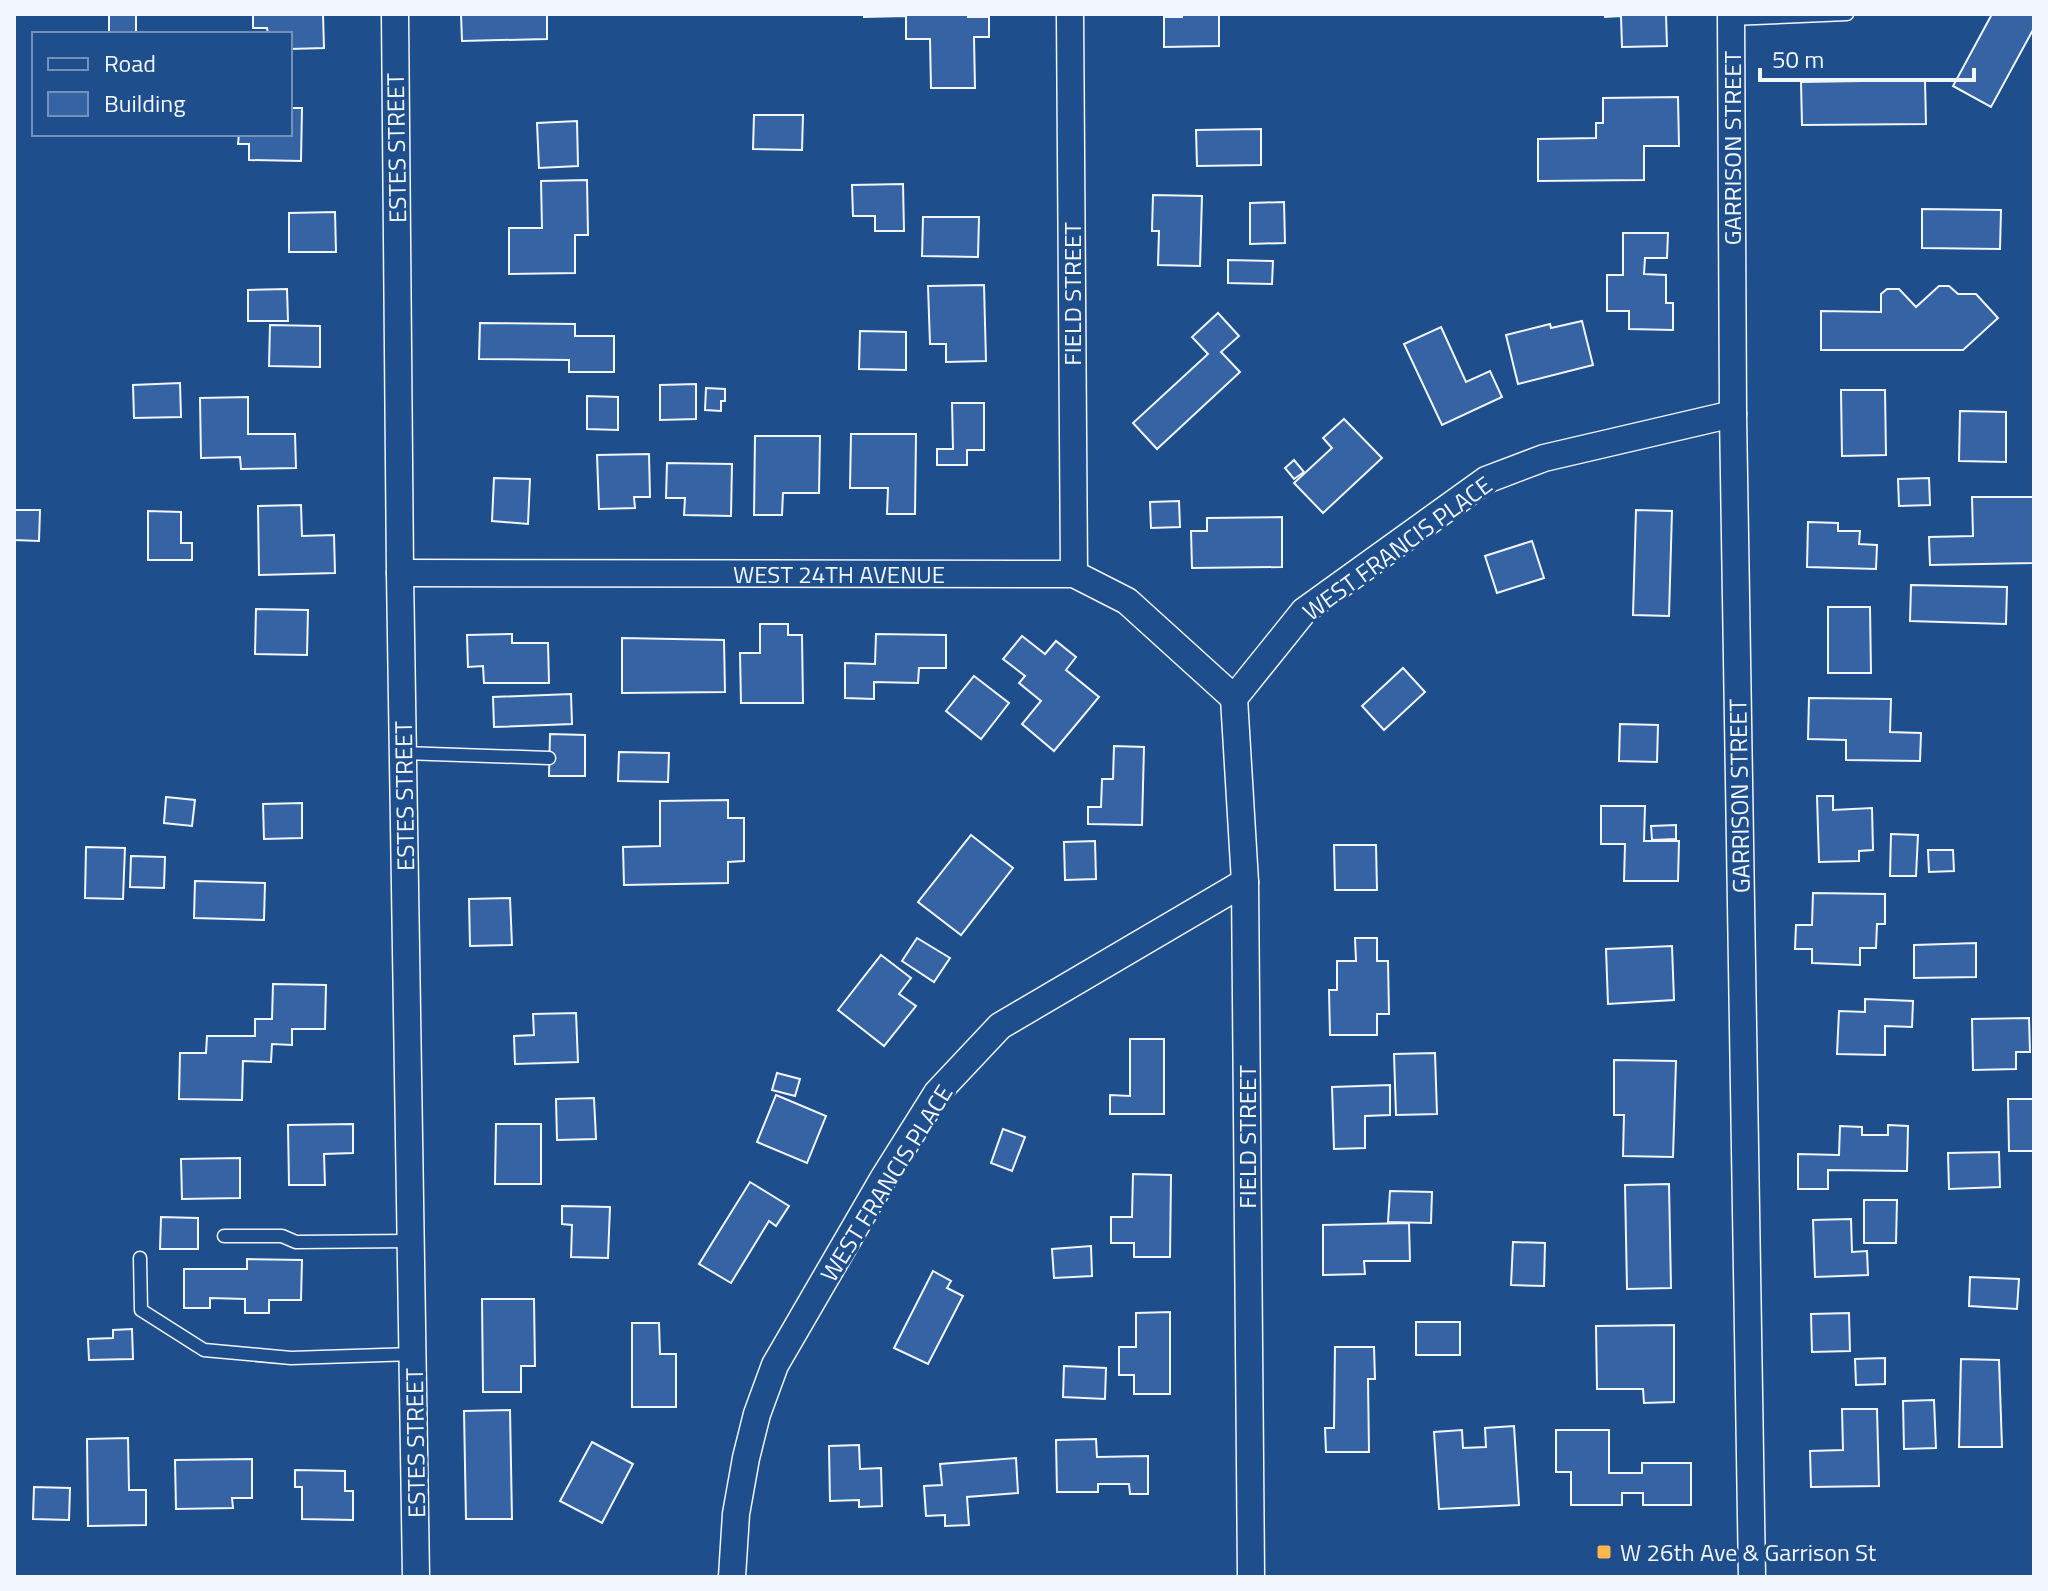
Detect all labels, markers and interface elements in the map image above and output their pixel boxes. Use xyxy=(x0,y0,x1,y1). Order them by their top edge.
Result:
legend xyxy=(32,32,292,136)
scale bar xyxy=(1760,32,1974,82)
text: 50 m xyxy=(1772,41,1824,77)
text: Road xyxy=(104,45,156,81)
street label: GARRISON STREET xyxy=(1714,50,1750,245)
street label: ESTES STREET xyxy=(377,72,415,223)
text: Building xyxy=(104,85,186,121)
street label: FIELD STREET xyxy=(1054,222,1090,366)
street label: WEST FRANCIS PLACE xyxy=(1295,467,1499,629)
street label: WEST 24TH AVENUE xyxy=(733,556,945,592)
street label: GARRISON STREET xyxy=(1719,698,1759,894)
street label: ESTES STREET xyxy=(385,720,423,871)
street label: FIELD STREET xyxy=(1229,1065,1265,1209)
street label: WEST FRANCIS PLACE xyxy=(811,1077,961,1289)
street label: ESTES STREET xyxy=(396,1367,434,1518)
place label: W 26th Ave & Garrison St xyxy=(1620,1534,1877,1570)
marker: W 26th Ave & Garrison St xyxy=(1595,1543,1613,1561)

